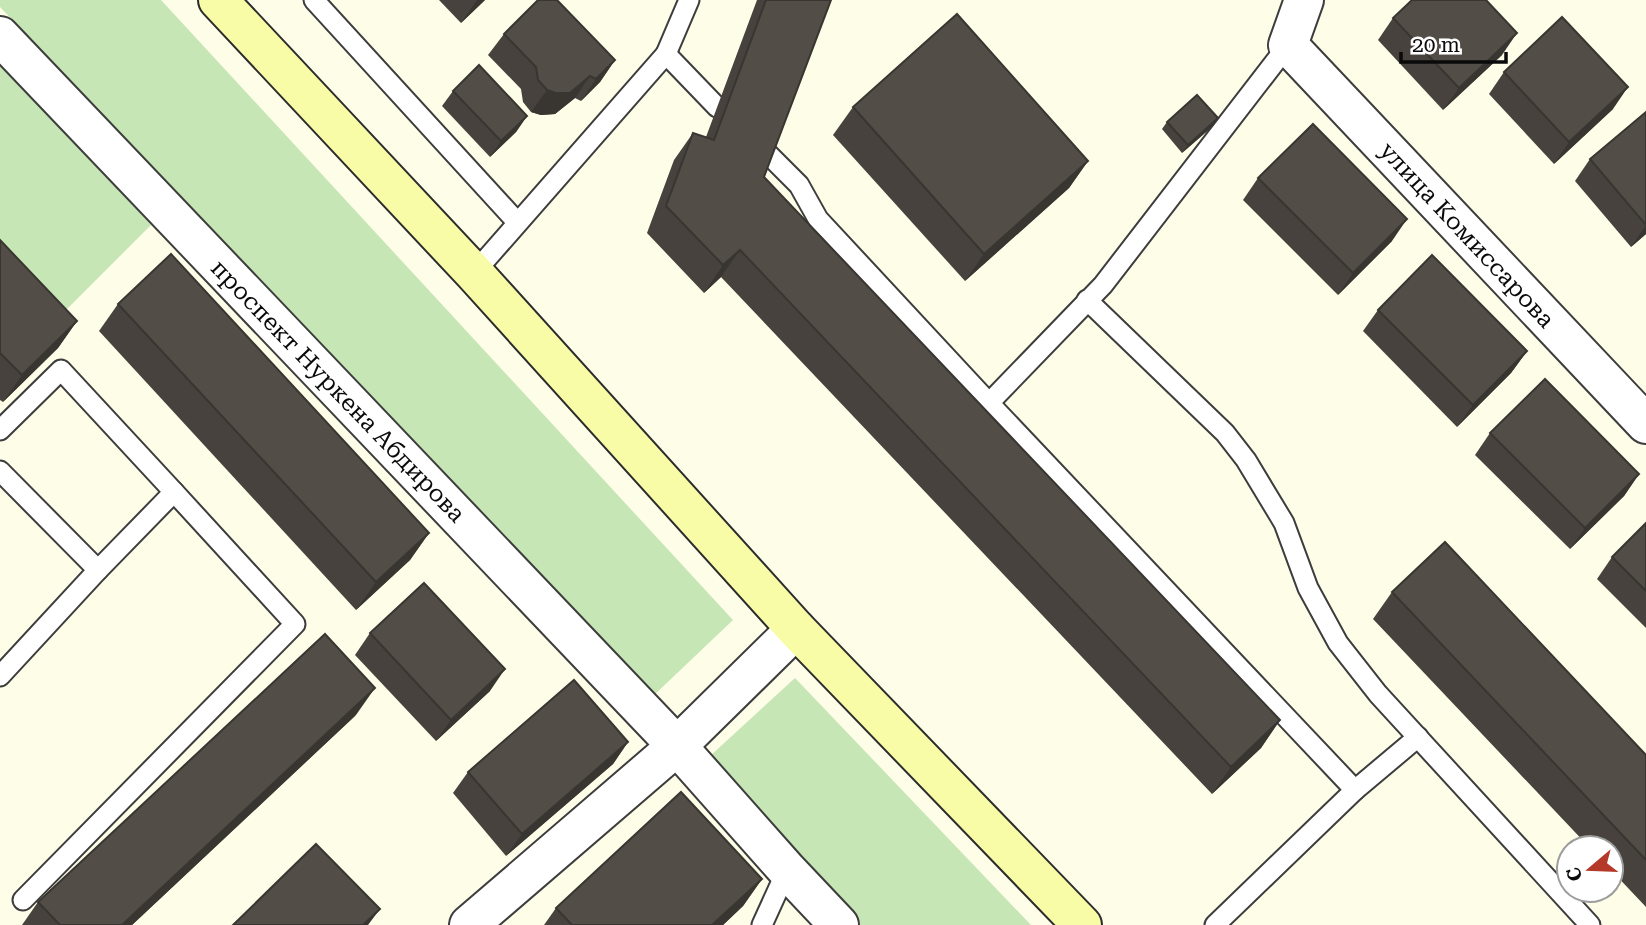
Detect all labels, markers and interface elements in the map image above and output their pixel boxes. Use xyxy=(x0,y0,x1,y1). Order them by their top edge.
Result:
scale bar xyxy=(1401,21,1506,65)
text: 20 m xyxy=(1412,33,1460,57)
street label: улица Комиссарова xyxy=(1374,136,1560,334)
street label: проспект Нуркена Абдирова xyxy=(205,254,471,528)
north arrow xyxy=(1555,834,1625,904)
text: С xyxy=(1561,864,1587,884)

